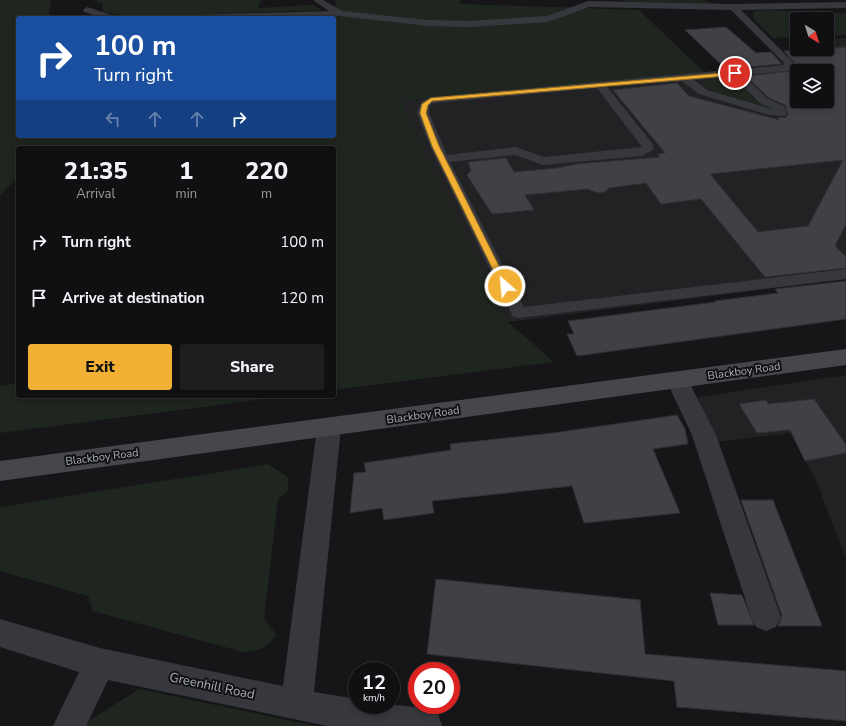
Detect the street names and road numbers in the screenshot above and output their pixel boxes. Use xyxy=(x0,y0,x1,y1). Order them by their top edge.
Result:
street label: Blackboy Road xyxy=(706,358,782,384)
street label: Blackboy Road xyxy=(385,402,461,428)
street label: Blackboy Road xyxy=(65,445,139,469)
street label: Greenhill Road xyxy=(168,668,256,704)

